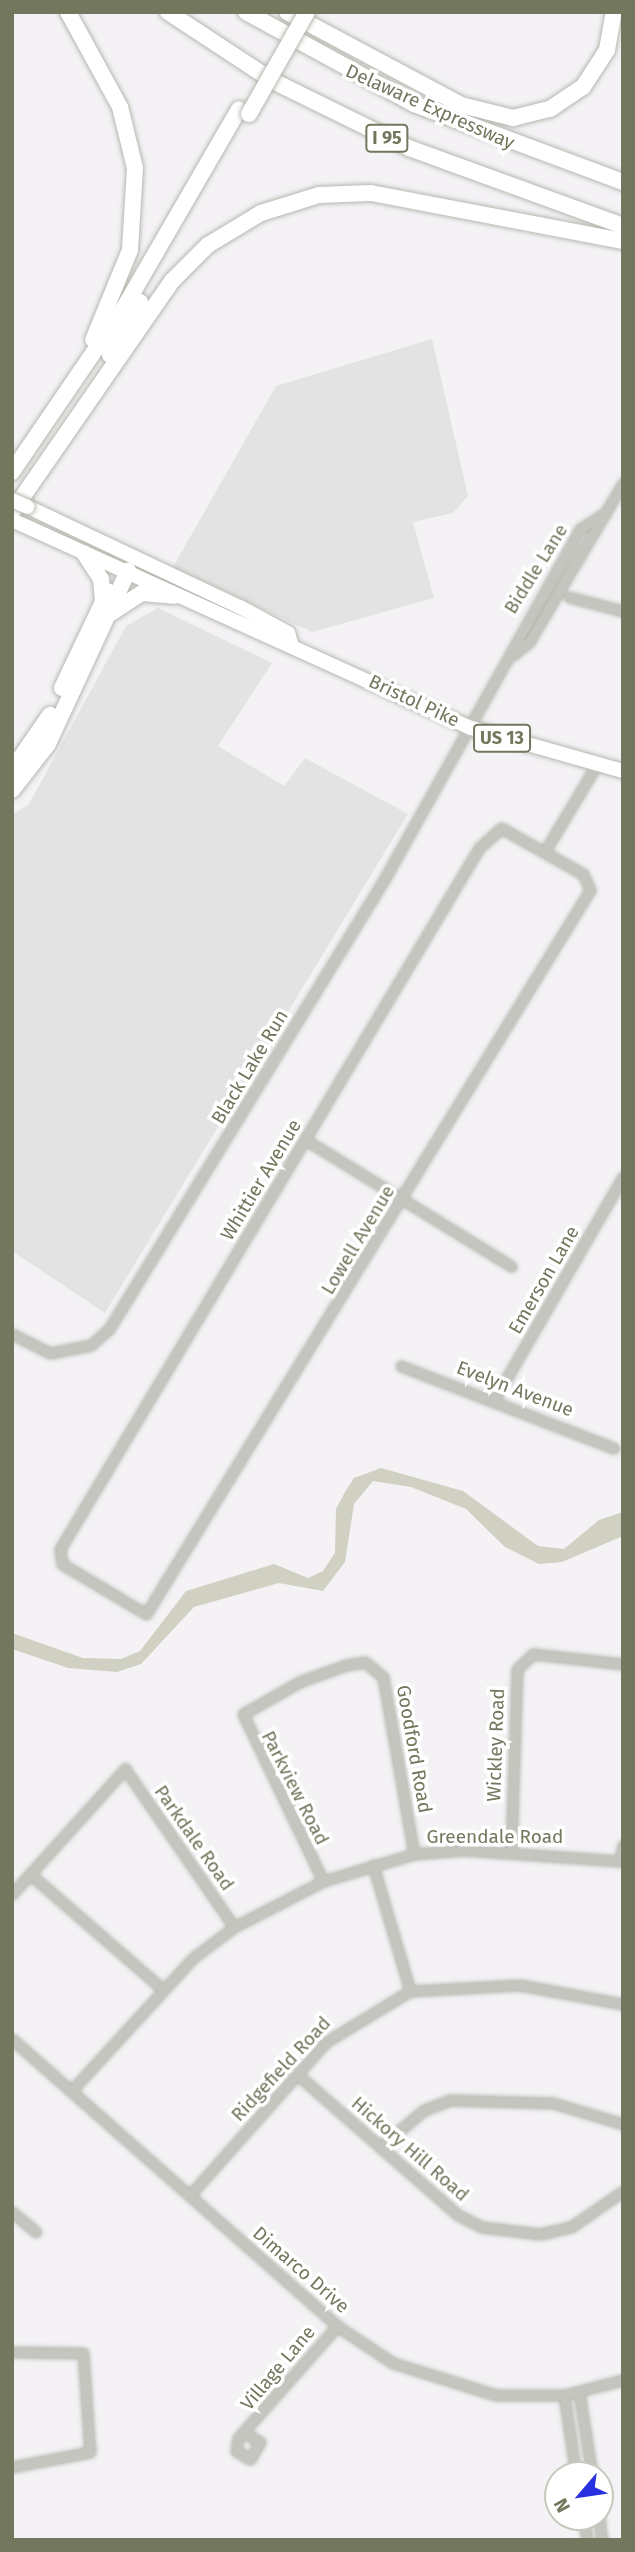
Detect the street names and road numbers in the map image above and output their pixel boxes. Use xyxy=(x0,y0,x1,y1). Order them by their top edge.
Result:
street label: Delaware Expressway xyxy=(342,60,518,154)
road number: I 95 xyxy=(364,124,410,153)
street label: Biddle Lane xyxy=(499,520,573,618)
street label: Bristol Pike xyxy=(365,670,463,732)
road number: US 13 xyxy=(472,724,532,752)
street label: Black Lake Run xyxy=(207,1006,293,1128)
street label: Whittier Avenue xyxy=(216,1115,306,1245)
street label: Lowell Avenue xyxy=(316,1181,400,1299)
street label: Emerson Lane xyxy=(504,1222,584,1338)
street label: Evelyn Avenue xyxy=(453,1356,577,1422)
street label: Goodford Road xyxy=(392,1683,436,1815)
street label: Wickley Road xyxy=(483,1688,509,1802)
street label: Parkview Road xyxy=(256,1727,334,1849)
street label: Parkdale Road xyxy=(149,1781,239,1895)
street label: Greendale Road xyxy=(427,1826,563,1848)
street label: Ridgefield Road xyxy=(227,2012,335,2126)
street label: Hickory Hill Road xyxy=(347,2092,473,2206)
street label: Dimarco Drive xyxy=(248,2222,354,2318)
street label: Village Lane xyxy=(236,2321,320,2415)

